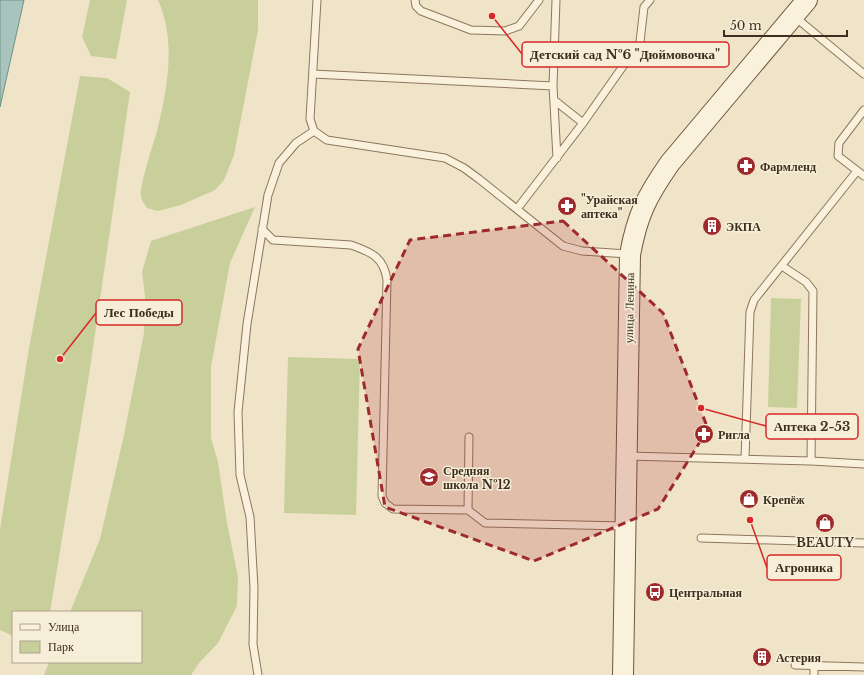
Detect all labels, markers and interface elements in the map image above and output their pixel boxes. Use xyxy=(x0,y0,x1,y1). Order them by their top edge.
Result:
scale bar xyxy=(724,12,847,38)
text: 50 m xyxy=(730,18,762,33)
callout: Детский сад №6 "Дюймовочка" xyxy=(522,42,729,67)
text: Детский сад №6 "Дюймовочка" xyxy=(530,46,720,63)
pharmacy icon: Фармленд xyxy=(735,155,757,177)
place label: Фармленд xyxy=(760,159,816,174)
place label: "Урайская аптека" xyxy=(581,192,638,221)
pharmacy icon: "Урайская аптека" xyxy=(556,195,578,217)
building icon: ЭКПА xyxy=(701,215,723,237)
place label: ЭКПА xyxy=(726,219,761,234)
street label: улица Ленина xyxy=(621,272,637,344)
callout: Лес Победы xyxy=(96,300,182,325)
text: Лес Победы xyxy=(104,304,174,321)
callout: Аптека 2-53 xyxy=(766,414,858,439)
text: Аптека 2-53 xyxy=(774,418,850,435)
pharmacy icon: Ригла xyxy=(693,423,715,445)
place label: Ригла xyxy=(718,427,750,442)
place label: Средняя школа №12 xyxy=(443,463,511,492)
school or university icon: Средняя школа №12 xyxy=(418,466,440,488)
shop icon: Крепёж xyxy=(738,488,760,510)
place label: Крепёж xyxy=(763,492,805,507)
shop icon: BEAUTY xyxy=(814,512,836,534)
place label: BEAUTY xyxy=(796,535,855,550)
callout: Агроника xyxy=(767,555,841,580)
text: Агроника xyxy=(775,559,833,576)
bus stop icon: Центральная xyxy=(644,581,666,603)
place label: Центральная xyxy=(669,585,742,600)
legend xyxy=(12,611,142,663)
text: Улица xyxy=(48,619,80,634)
text: Парк xyxy=(48,639,74,654)
building icon: Астерия xyxy=(751,646,773,668)
place label: Астерия xyxy=(776,650,822,665)

